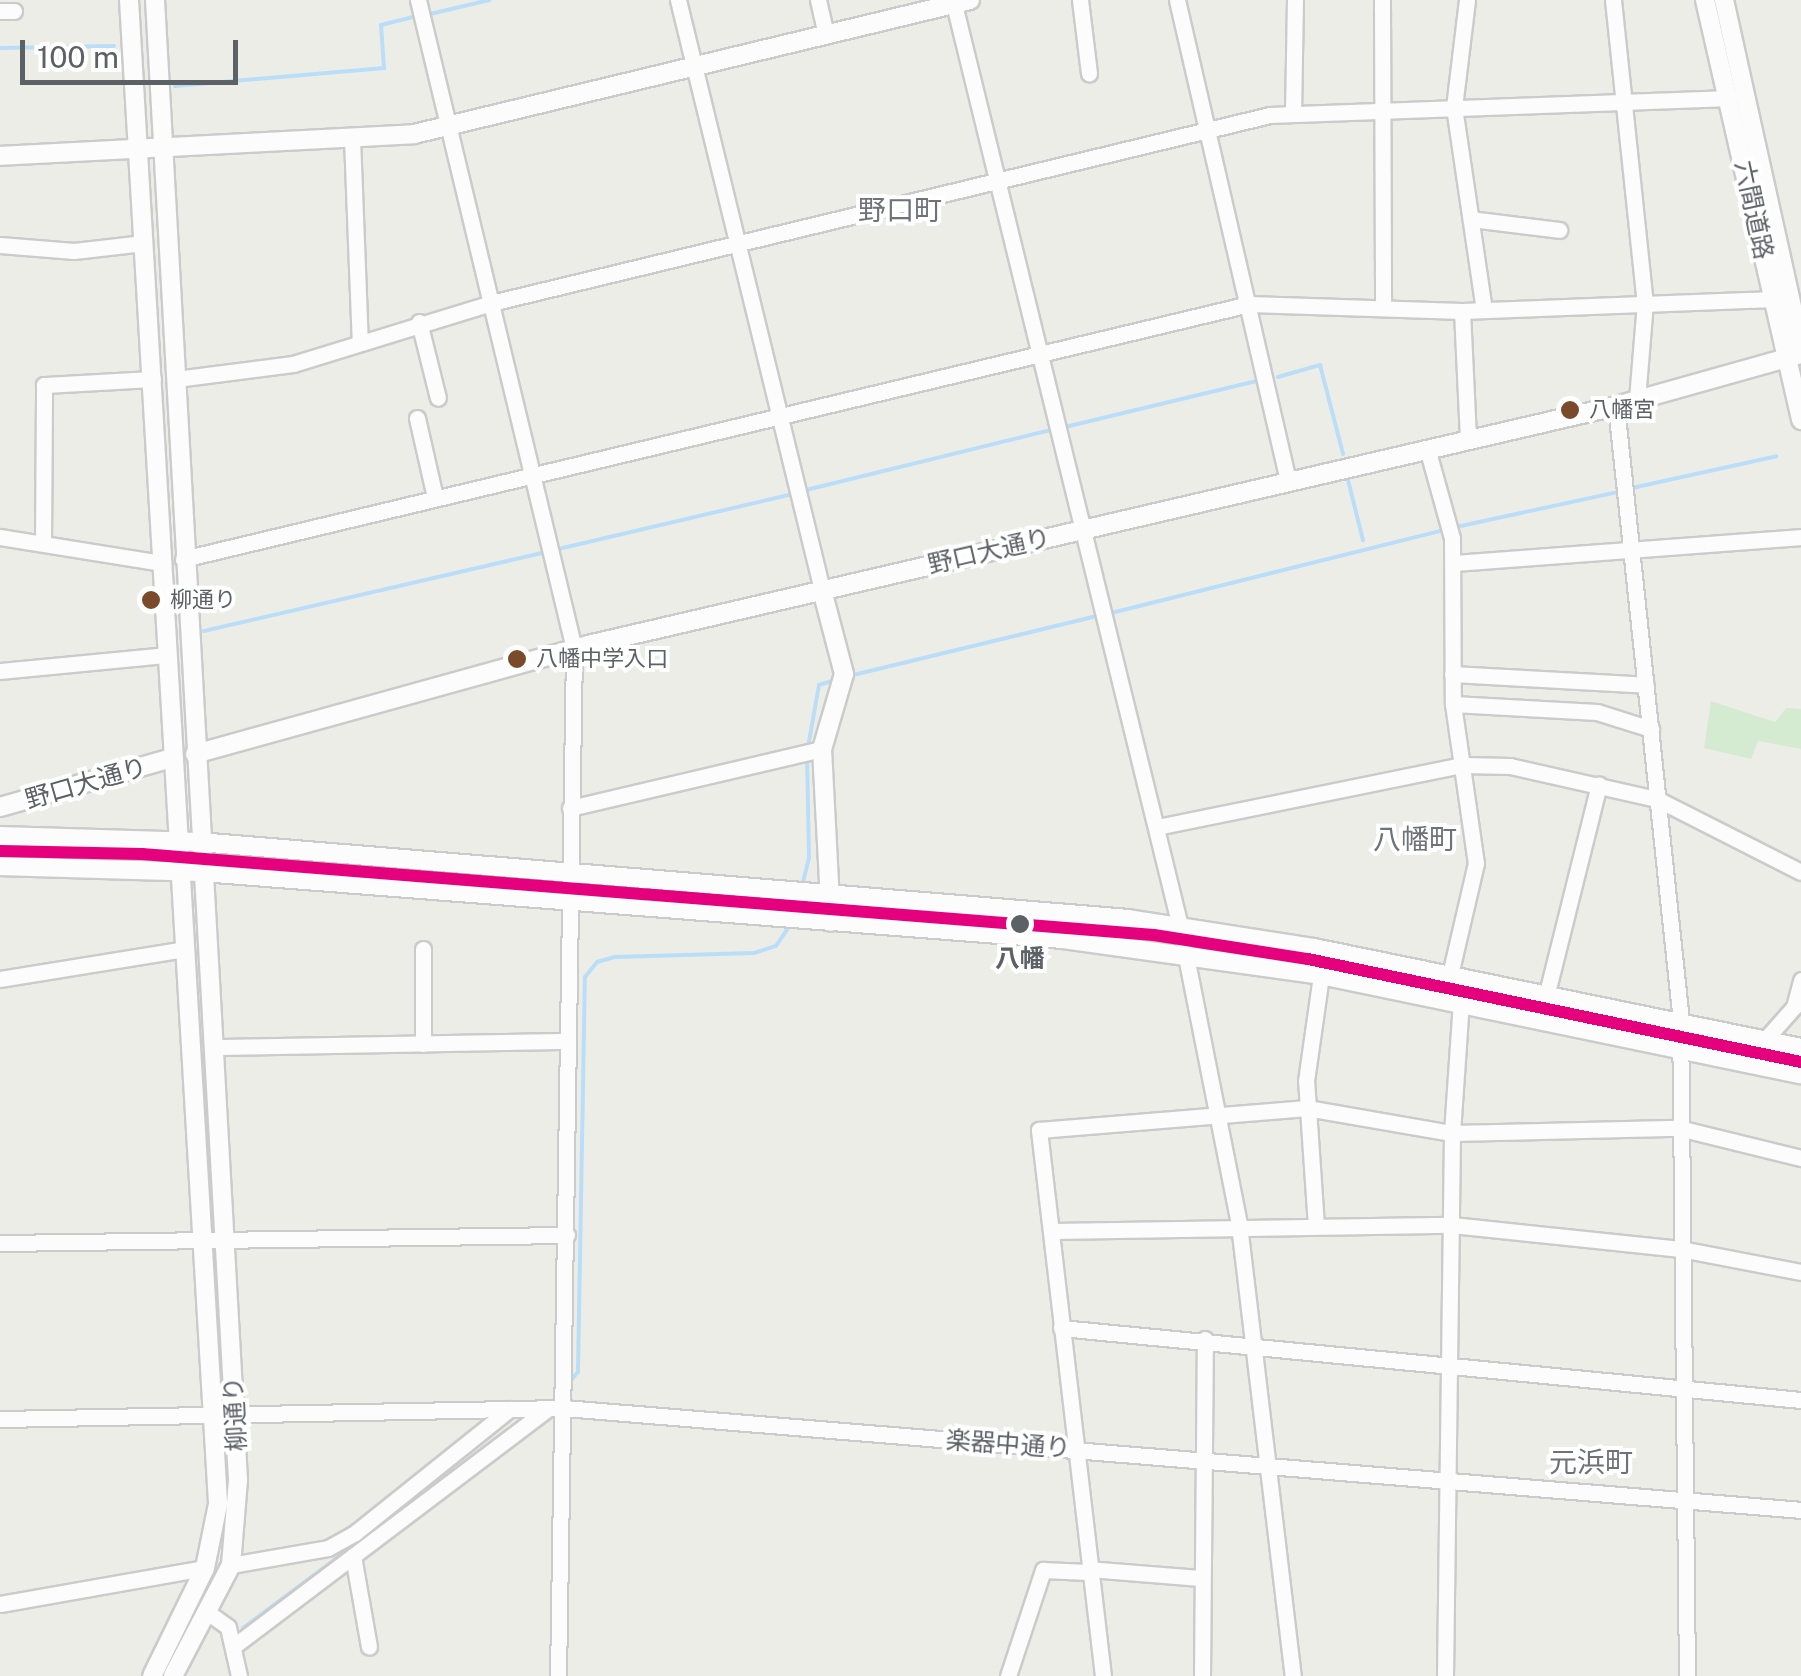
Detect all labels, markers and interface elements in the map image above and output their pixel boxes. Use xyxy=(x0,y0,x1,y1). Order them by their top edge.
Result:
scale bar xyxy=(25,20,242,82)
text: 100 m xyxy=(37,39,119,75)
street label: 六間道路 xyxy=(1729,158,1779,262)
district label: 野口町 xyxy=(858,193,942,227)
place label: 八幡宮 xyxy=(1589,397,1655,423)
marker: 八幡宮 xyxy=(1560,400,1580,420)
street label: 野口大通り xyxy=(925,522,1053,580)
place label: 柳通り xyxy=(170,587,236,613)
marker: 柳通り xyxy=(141,590,161,610)
place label: 八幡中学入口 xyxy=(536,646,668,672)
marker: 八幡中学入口 xyxy=(507,649,527,669)
street label: 野口大通り xyxy=(22,751,150,815)
district label: 八幡町 xyxy=(1373,822,1457,856)
marker: 八幡 xyxy=(1005,909,1035,939)
place label: 八幡 xyxy=(995,943,1045,973)
street label: 柳通り xyxy=(218,1376,252,1452)
street label: 楽器中通り xyxy=(945,1425,1071,1463)
district label: 元浜町 xyxy=(1549,1445,1633,1479)

